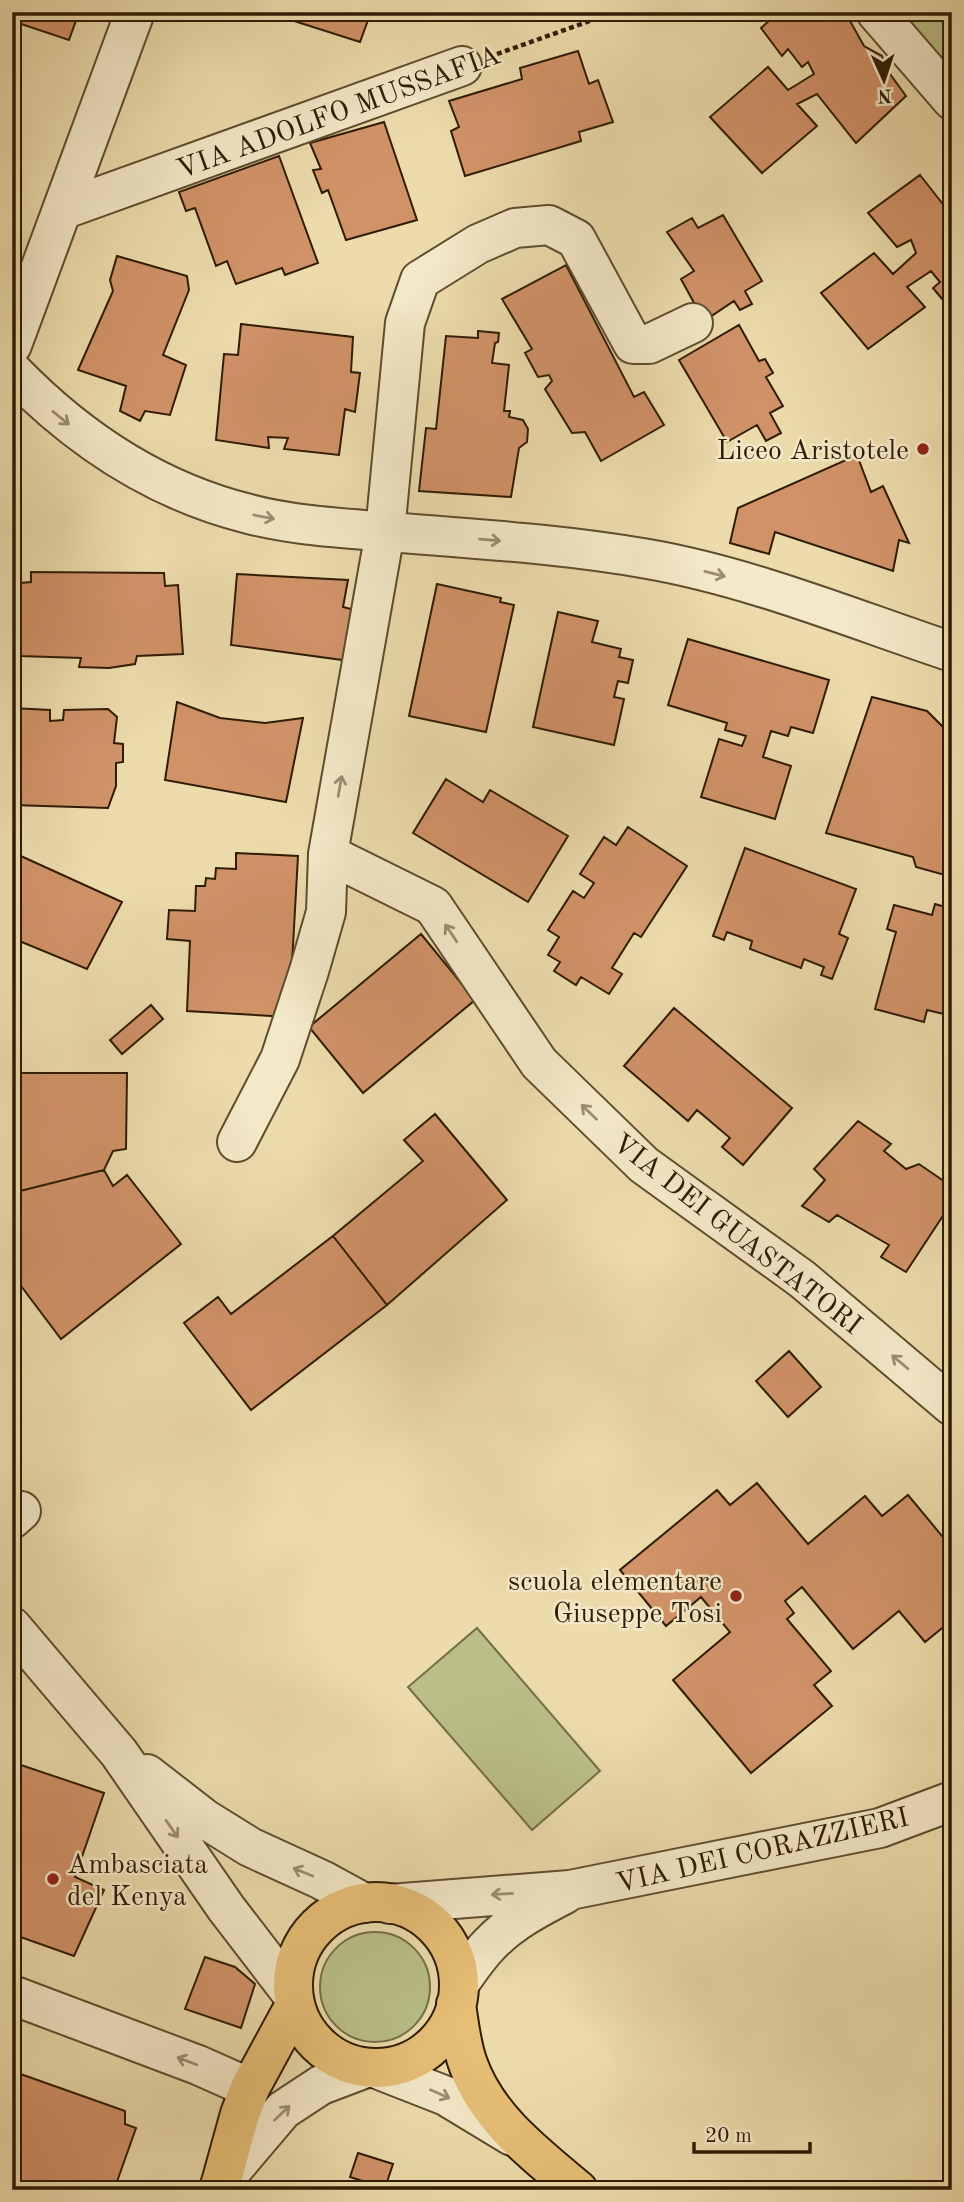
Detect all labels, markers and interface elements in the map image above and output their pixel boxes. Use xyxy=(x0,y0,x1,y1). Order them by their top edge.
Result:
street label: VIA ADOLFO MUSSAFIA xyxy=(174,42,504,185)
north arrow xyxy=(848,46,918,116)
text: N xyxy=(877,85,893,104)
one-way arrow xyxy=(52,411,70,426)
place label: Liceo Aristotele xyxy=(716,438,909,466)
marker: Liceo Aristotele xyxy=(915,441,931,457)
one-way arrow xyxy=(252,511,275,525)
one-way arrow xyxy=(478,534,501,547)
one-way arrow xyxy=(703,568,725,581)
one-way arrow xyxy=(334,776,347,798)
one-way arrow xyxy=(444,923,458,943)
one-way arrow xyxy=(581,1103,598,1120)
street label: VIA DEI GUASTATORI xyxy=(606,1130,866,1341)
one-way arrow xyxy=(891,1354,909,1370)
place label: scuola elementare Giuseppe Tosi xyxy=(508,1569,722,1629)
marker: scuola elementare Giuseppe Tosi xyxy=(728,1588,744,1604)
street label: VIA DEI CORAZZIERI xyxy=(614,1805,912,1899)
one-way arrow xyxy=(165,1819,179,1838)
place label: Ambasciata del Kenya xyxy=(67,1852,208,1912)
one-way arrow xyxy=(293,1865,314,1878)
marker: Ambasciata del Kenya xyxy=(45,1871,61,1887)
one-way arrow xyxy=(491,1888,514,1901)
one-way arrow xyxy=(177,2053,199,2066)
one-way arrow xyxy=(429,2088,451,2101)
one-way arrow xyxy=(273,2105,291,2121)
scale bar xyxy=(694,2111,810,2155)
text: 20 m xyxy=(705,2126,752,2147)

